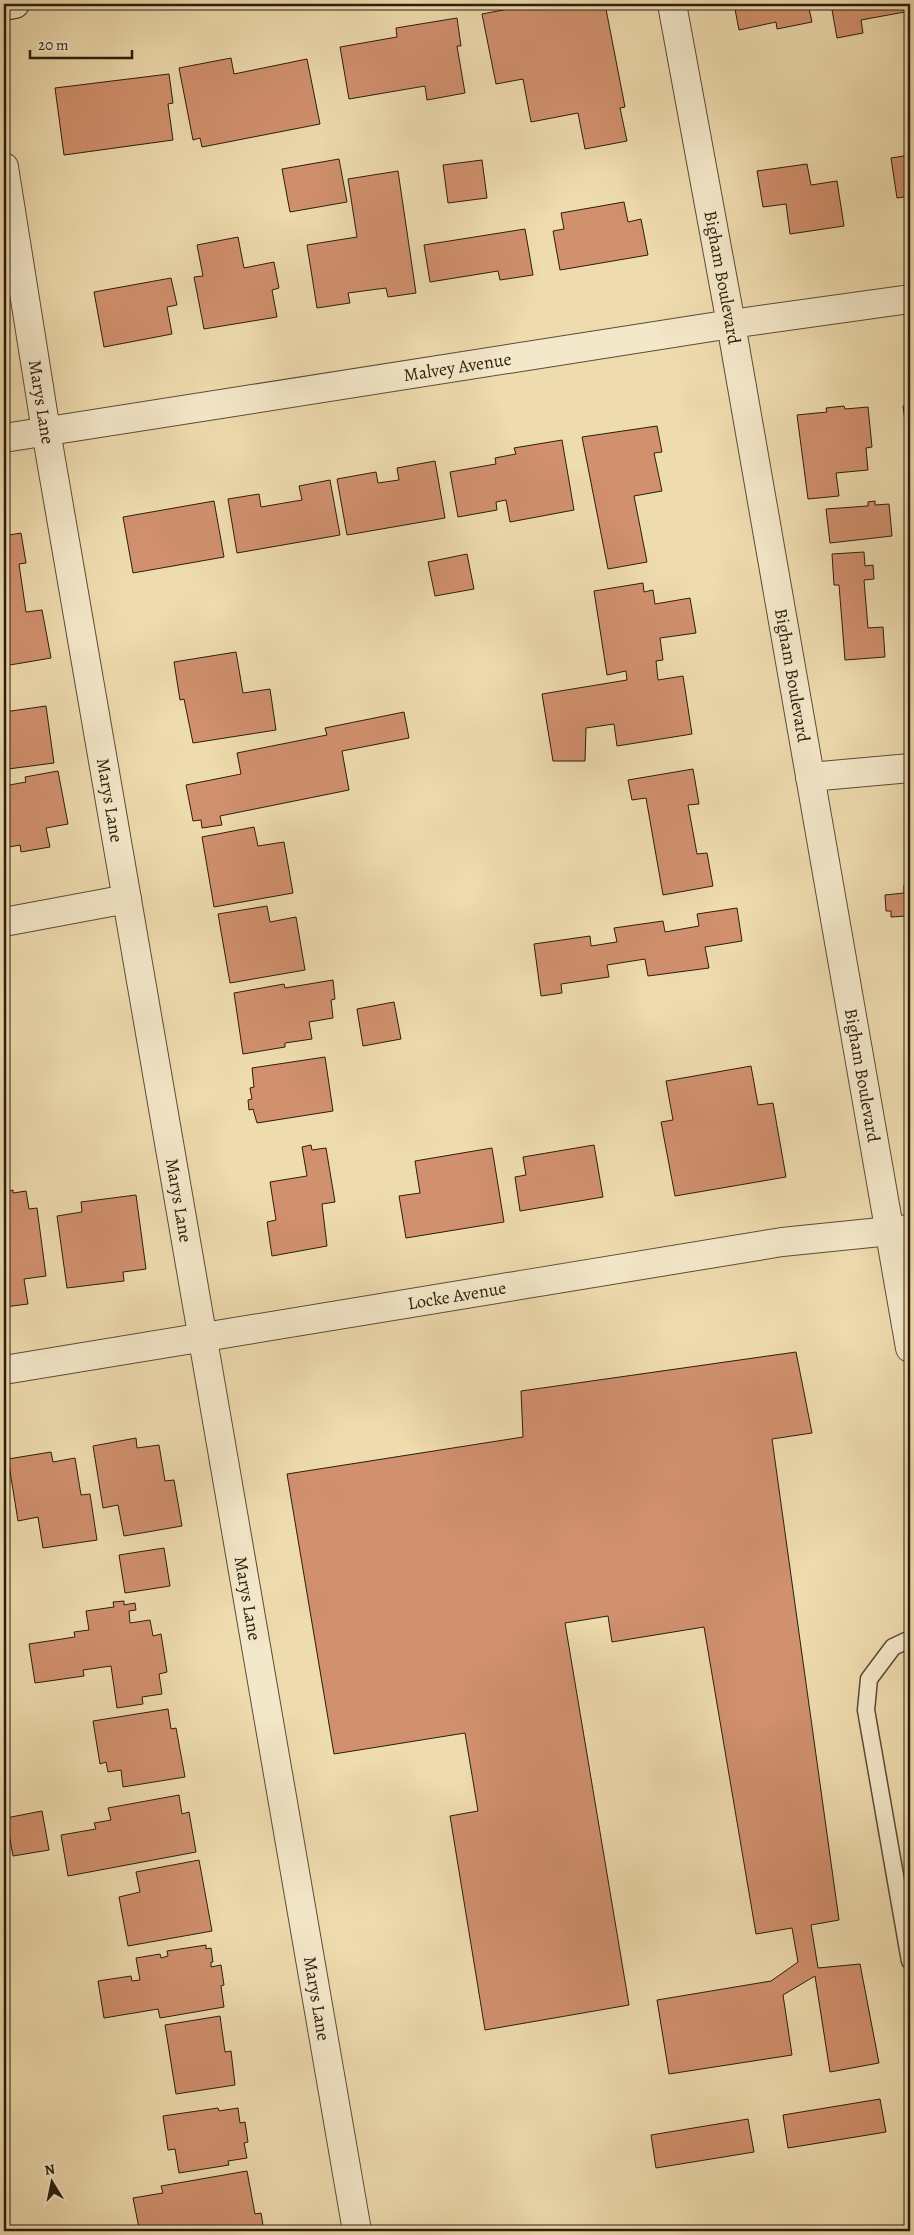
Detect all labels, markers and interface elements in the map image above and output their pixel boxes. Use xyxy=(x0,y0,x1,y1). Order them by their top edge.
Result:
scale bar xyxy=(30,28,132,60)
text: 20 m xyxy=(38,35,69,55)
street label: Bigham Boulevard xyxy=(698,209,746,346)
street label: Malvey Avenue xyxy=(402,347,513,387)
street label: Marys Lane xyxy=(23,358,60,446)
street label: Bigham Boulevard xyxy=(769,606,816,744)
street label: Marys Lane xyxy=(91,756,129,844)
street label: Bigham Boulevard xyxy=(839,1006,886,1144)
street label: Marys Lane xyxy=(160,1156,198,1244)
street label: Locke Avenue xyxy=(406,1276,508,1315)
street label: Marys Lane xyxy=(229,1554,267,1642)
street label: Marys Lane xyxy=(298,1955,336,2042)
north arrow xyxy=(28,2158,78,2208)
text: N xyxy=(43,2159,57,2180)

